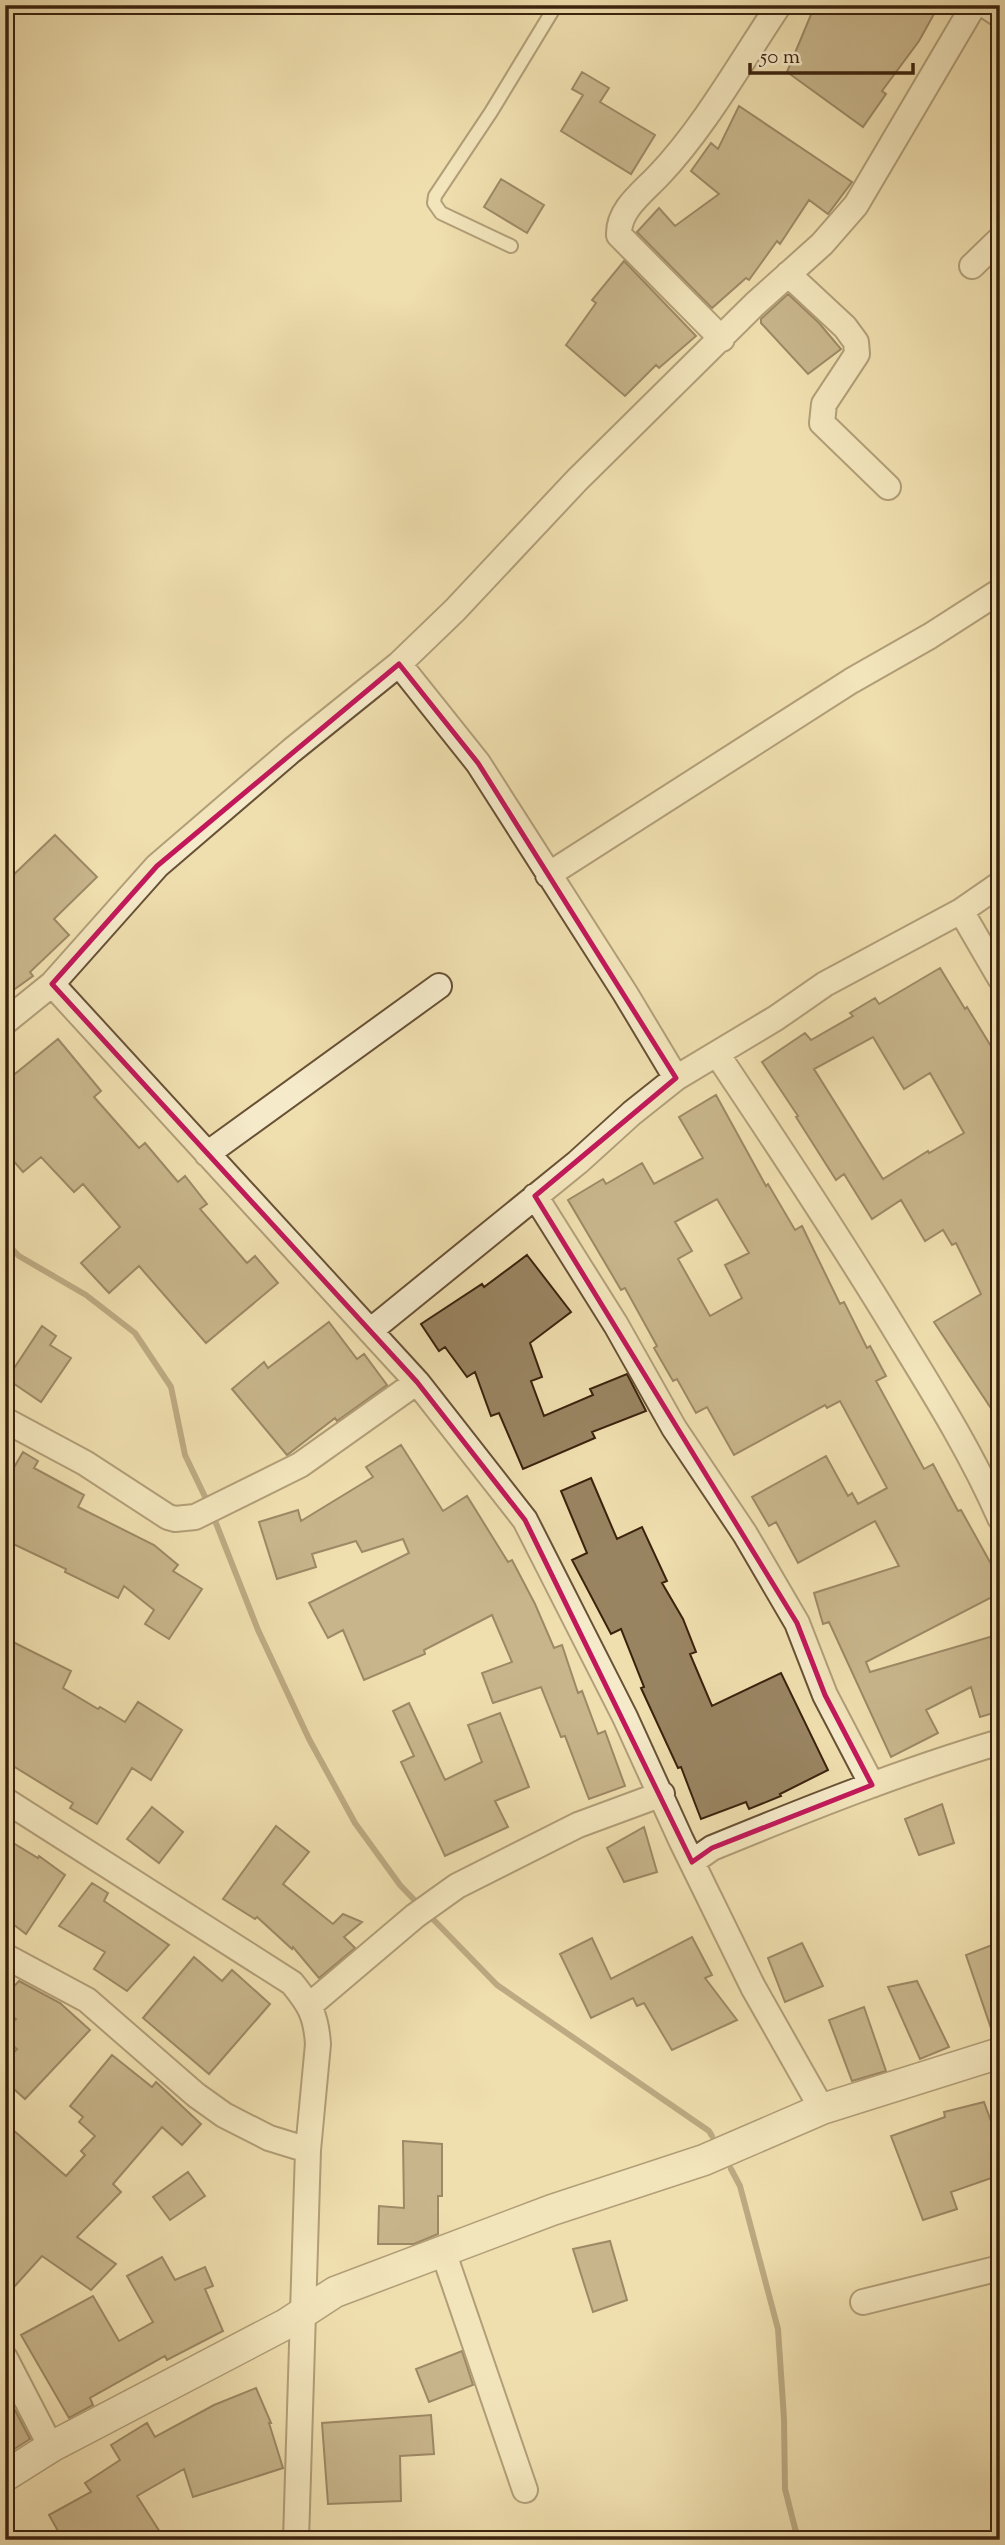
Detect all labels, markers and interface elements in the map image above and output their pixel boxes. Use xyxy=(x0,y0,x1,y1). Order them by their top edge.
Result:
scale bar xyxy=(750,32,912,76)
text: 50 m xyxy=(759,43,800,73)

